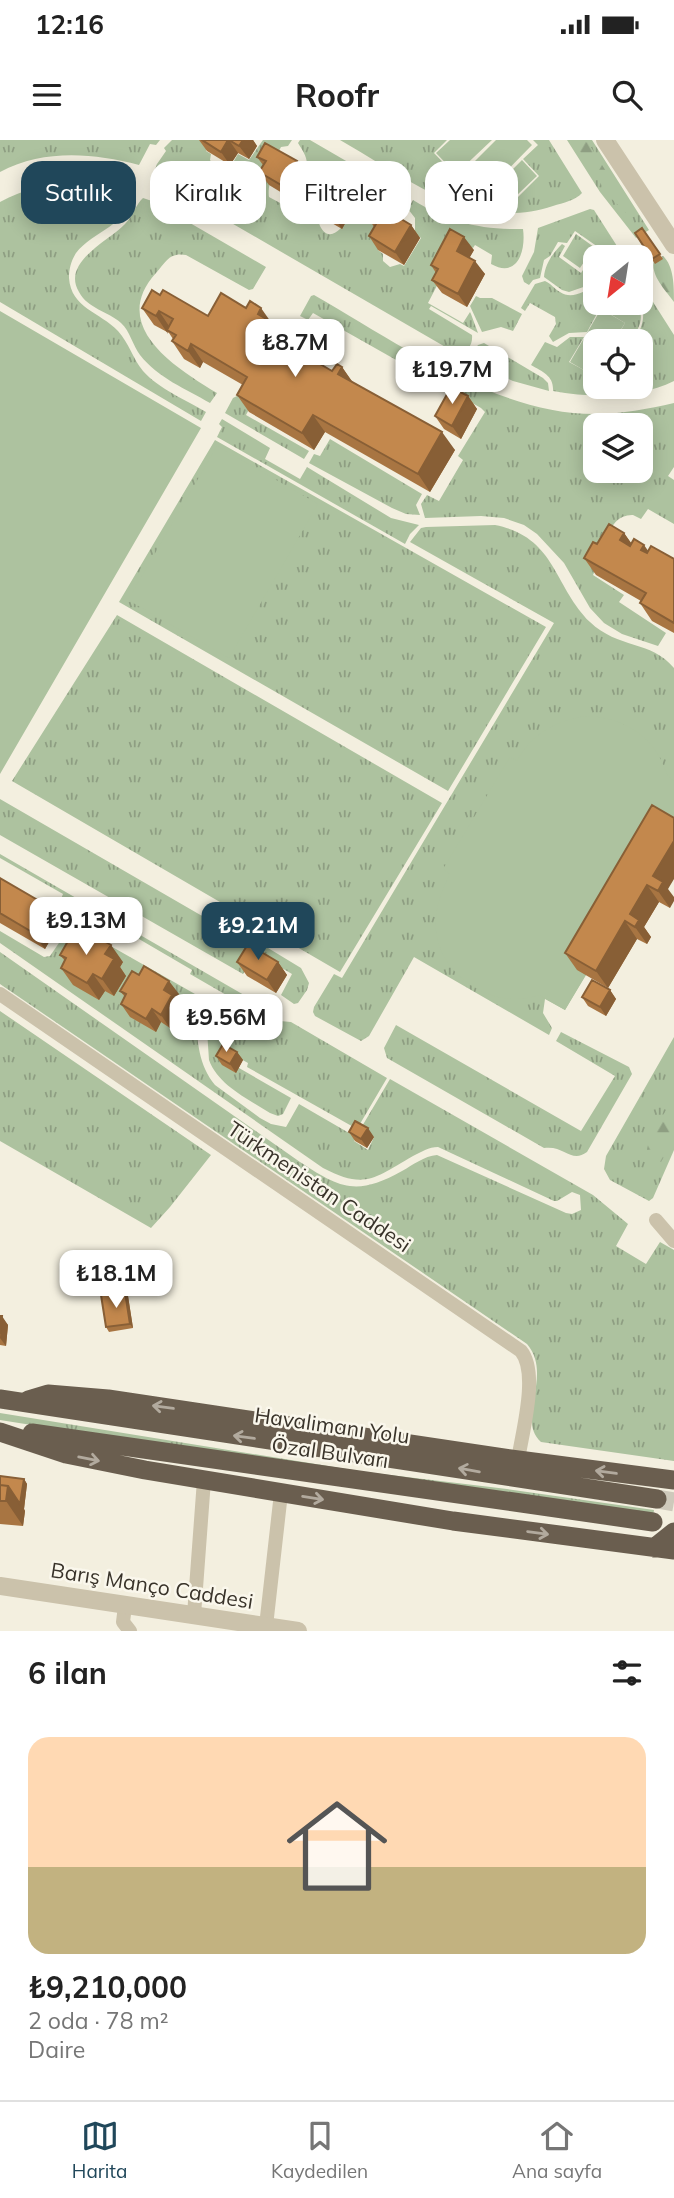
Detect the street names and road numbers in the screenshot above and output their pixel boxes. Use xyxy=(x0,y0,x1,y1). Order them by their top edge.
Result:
street label: Türkmenistan Caddesi xyxy=(223,1115,416,1257)
street label: Havalimanı Yolu xyxy=(253,1401,411,1449)
street label: Özal Bulvarı xyxy=(270,1431,390,1473)
street label: Barış Manço Caddesi xyxy=(49,1556,255,1614)

